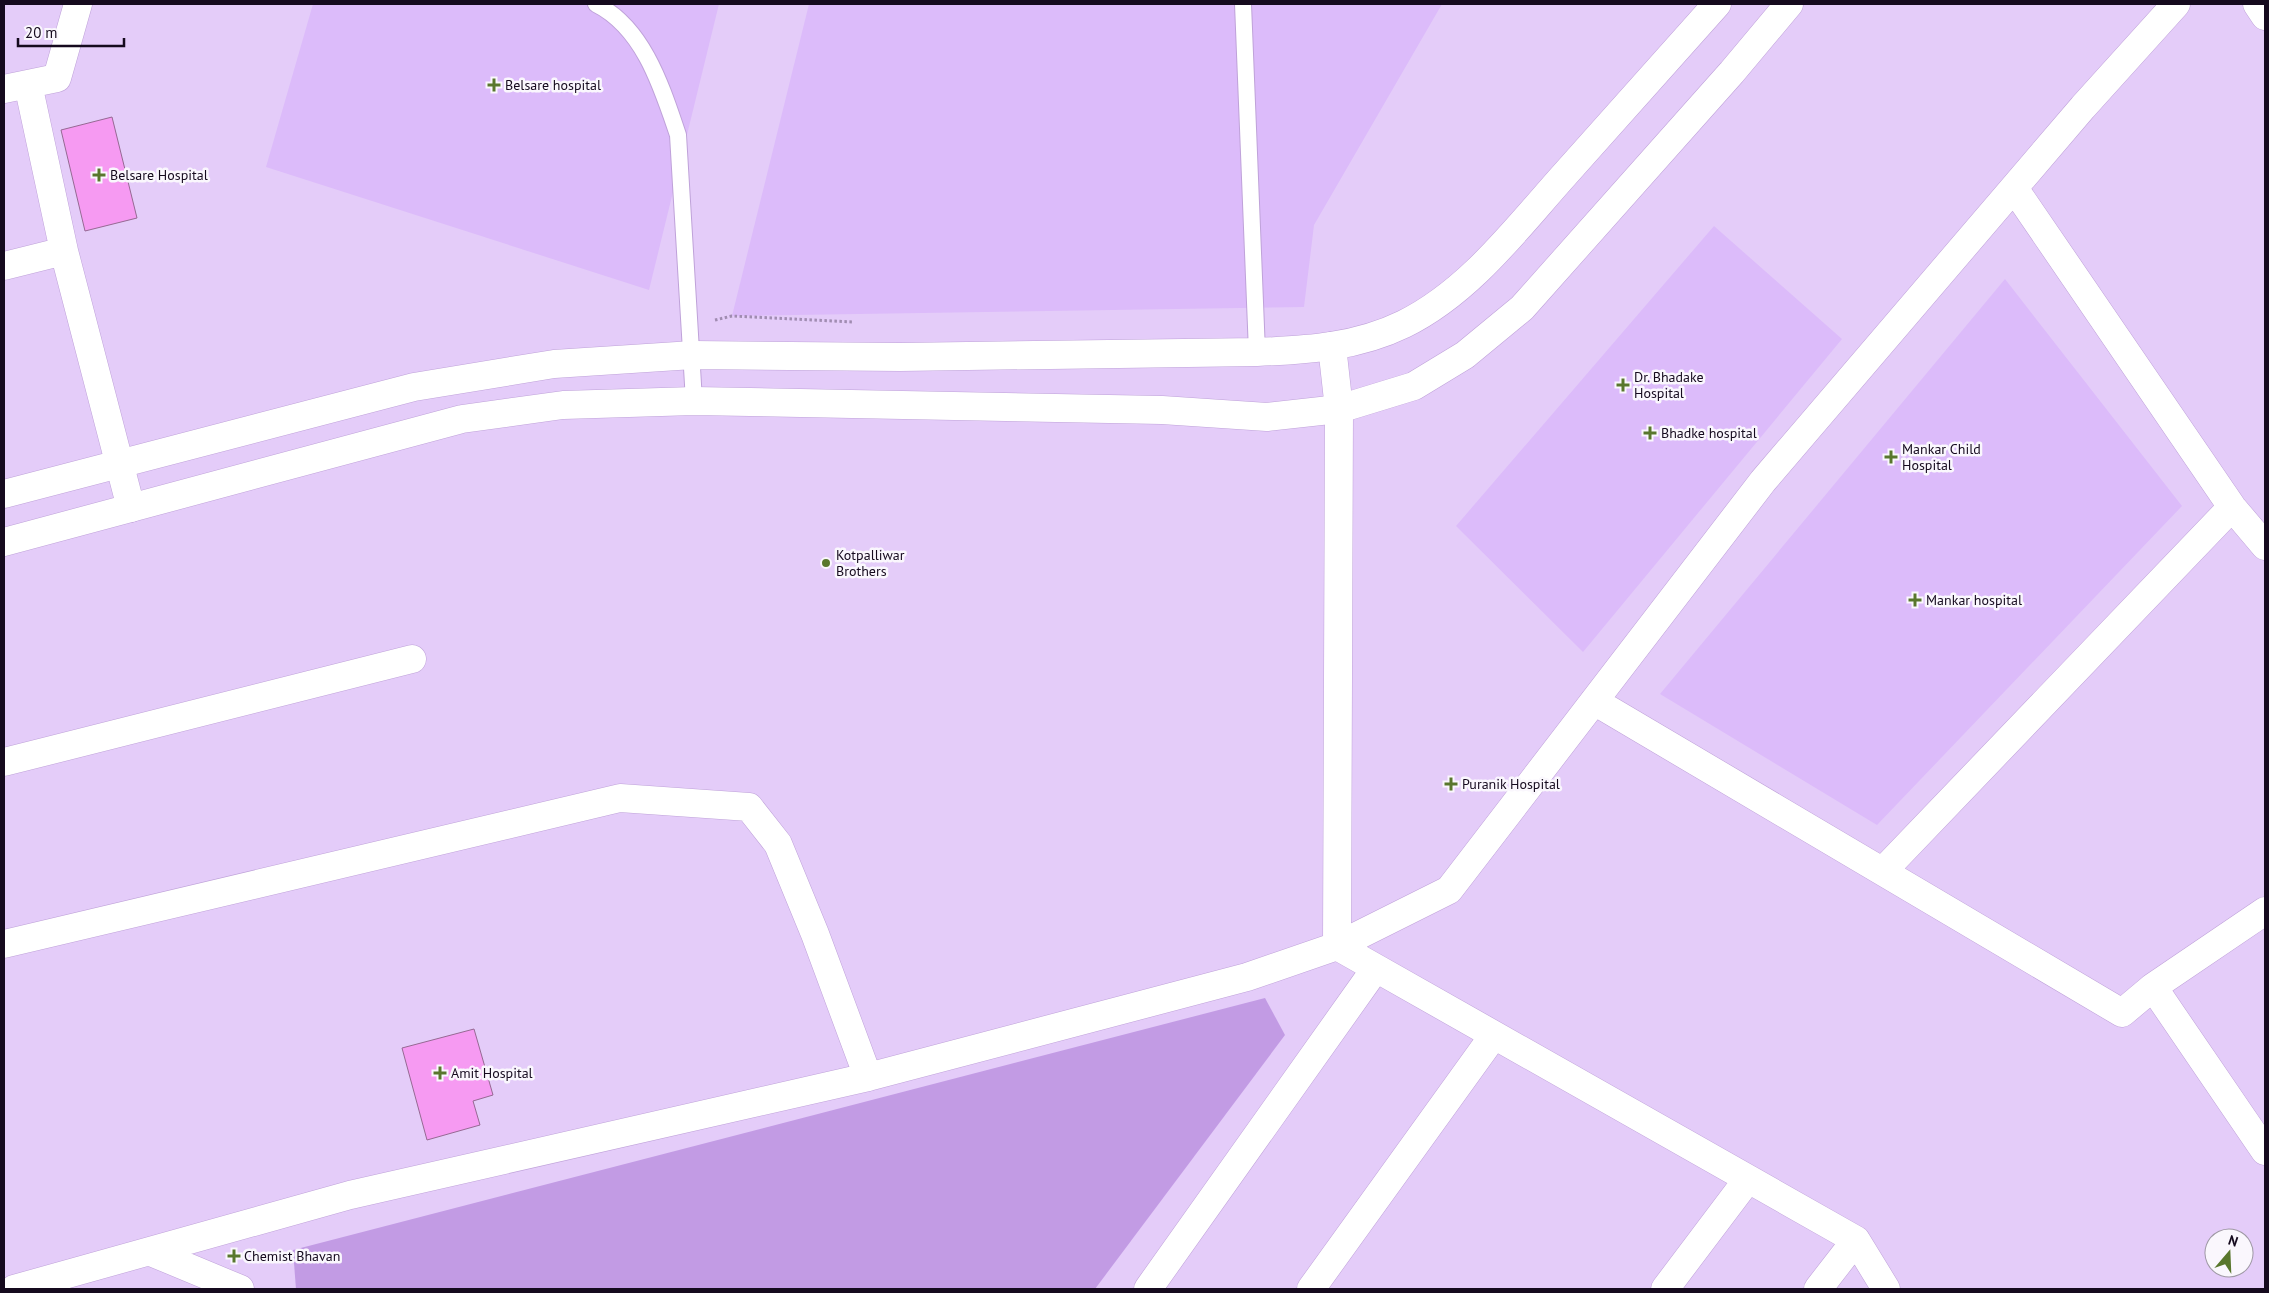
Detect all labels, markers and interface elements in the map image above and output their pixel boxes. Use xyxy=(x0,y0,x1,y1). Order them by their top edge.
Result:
scale bar xyxy=(18,15,124,47)
text: 20 m xyxy=(25,23,58,42)
place label: Belsare hospital xyxy=(505,76,601,94)
marker: Belsare hospital xyxy=(487,78,501,92)
place label: Belsare Hospital xyxy=(110,166,208,184)
marker: Belsare Hospital xyxy=(92,168,106,182)
place label: Dr. Bhadake Hospital xyxy=(1634,368,1704,402)
marker: Dr. Bhadake Hospital xyxy=(1616,378,1630,392)
place label: Bhadke hospital xyxy=(1661,424,1757,442)
marker: Bhadke hospital xyxy=(1643,426,1657,440)
place label: Mankar Child Hospital xyxy=(1902,440,1981,474)
marker: Mankar Child Hospital xyxy=(1884,450,1898,464)
place label: Kotpalliwar Brothers xyxy=(836,546,905,580)
marker: Kotpalliwar Brothers xyxy=(820,557,832,569)
place label: Mankar hospital xyxy=(1926,591,2022,609)
marker: Mankar hospital xyxy=(1908,593,1922,607)
place label: Puranik Hospital xyxy=(1462,775,1560,793)
marker: Puranik Hospital xyxy=(1444,777,1458,791)
place label: Amit Hospital xyxy=(451,1064,533,1082)
marker: Amit Hospital xyxy=(433,1066,447,1080)
north arrow xyxy=(2204,1228,2254,1278)
text: N xyxy=(2226,1231,2241,1251)
place label: Chemist Bhavan xyxy=(244,1247,340,1265)
marker: Chemist Bhavan xyxy=(228,1250,240,1262)

